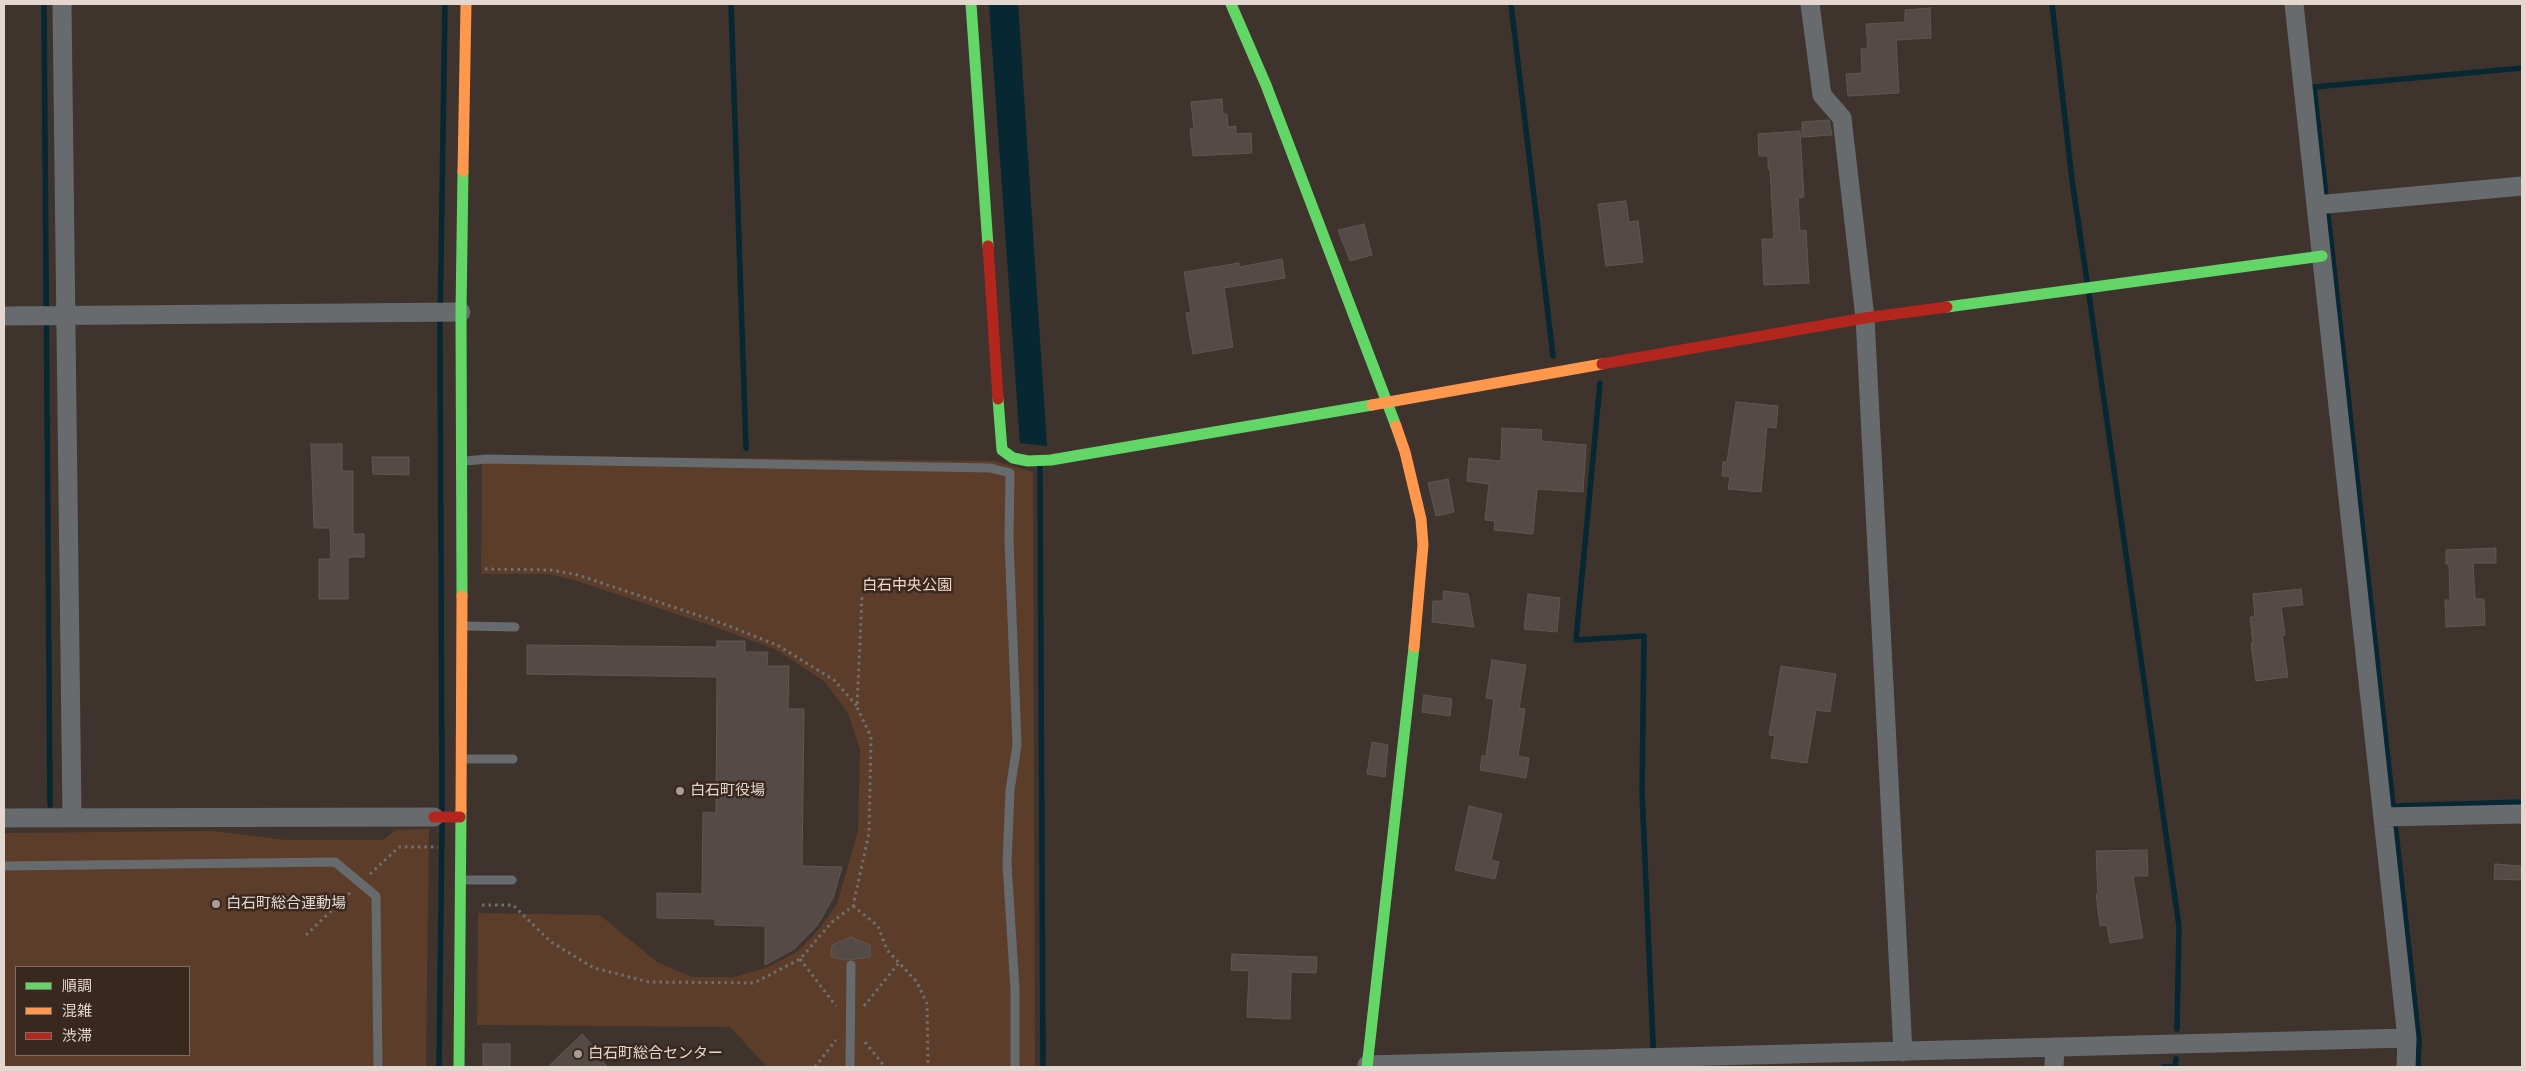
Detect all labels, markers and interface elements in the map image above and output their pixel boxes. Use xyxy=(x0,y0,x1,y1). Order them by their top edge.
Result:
park label: 白石中央公園 xyxy=(862,577,952,595)
place label: 白石町役場 xyxy=(690,782,765,800)
marker: 白石町役場 xyxy=(674,785,686,797)
place label: 白石町総合運動場 xyxy=(226,895,346,913)
marker: 白石町総合運動場 xyxy=(210,898,222,910)
legend xyxy=(15,966,190,1056)
text: 順調 xyxy=(62,974,92,997)
text: 混雑 xyxy=(62,999,92,1022)
text: 渋滞 xyxy=(62,1024,92,1047)
place label: 白石町総合センター xyxy=(588,1045,723,1063)
marker: 白石町総合センター xyxy=(572,1048,584,1060)

